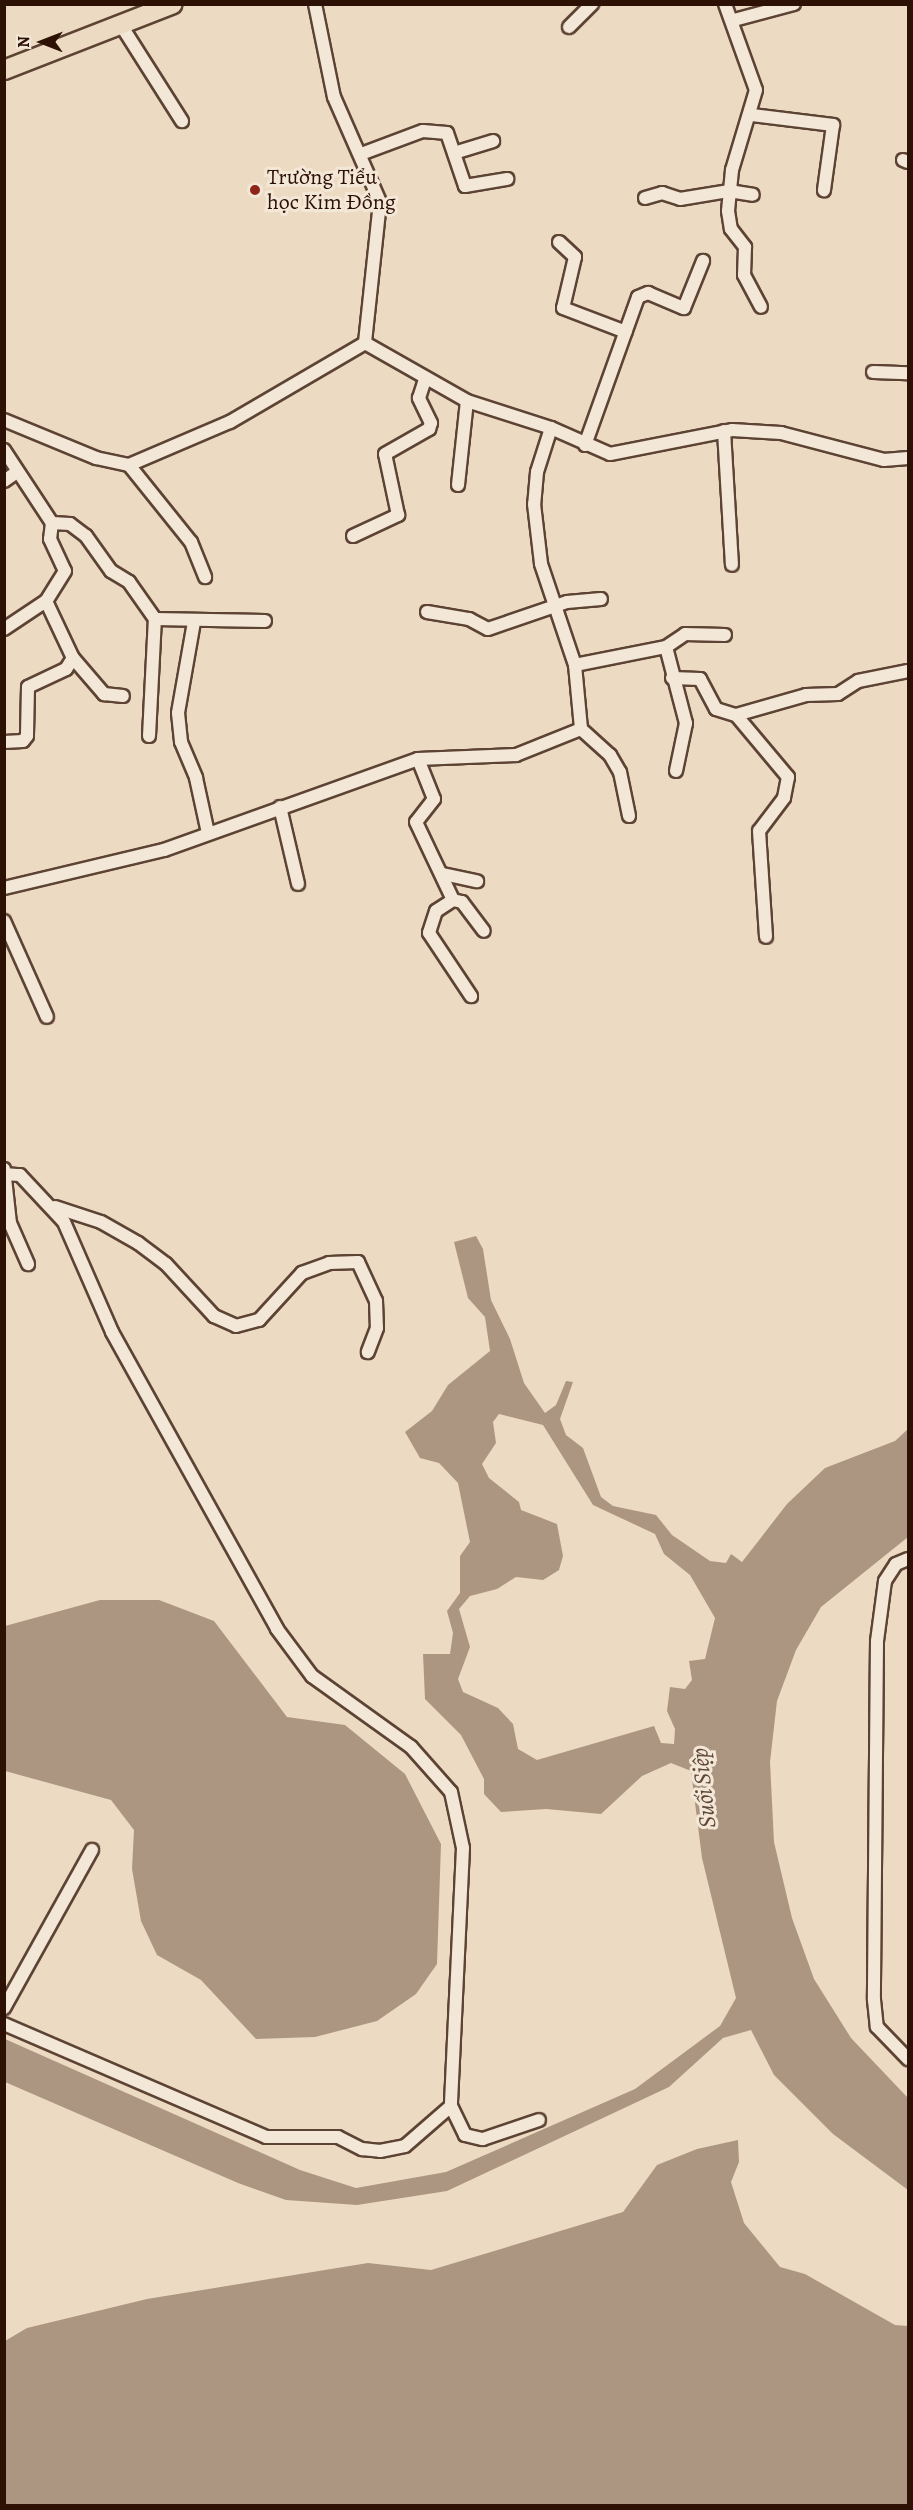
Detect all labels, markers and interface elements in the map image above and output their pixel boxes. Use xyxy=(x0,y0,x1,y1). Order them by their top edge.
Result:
north arrow xyxy=(12,12,72,72)
text: N xyxy=(13,36,35,48)
place label: Trường Tiểu học Kim Đồng xyxy=(267,164,396,216)
marker: Trường Tiểu học Kim Đồng xyxy=(248,183,262,197)
water label: Suối Siệp xyxy=(685,1746,723,1830)

